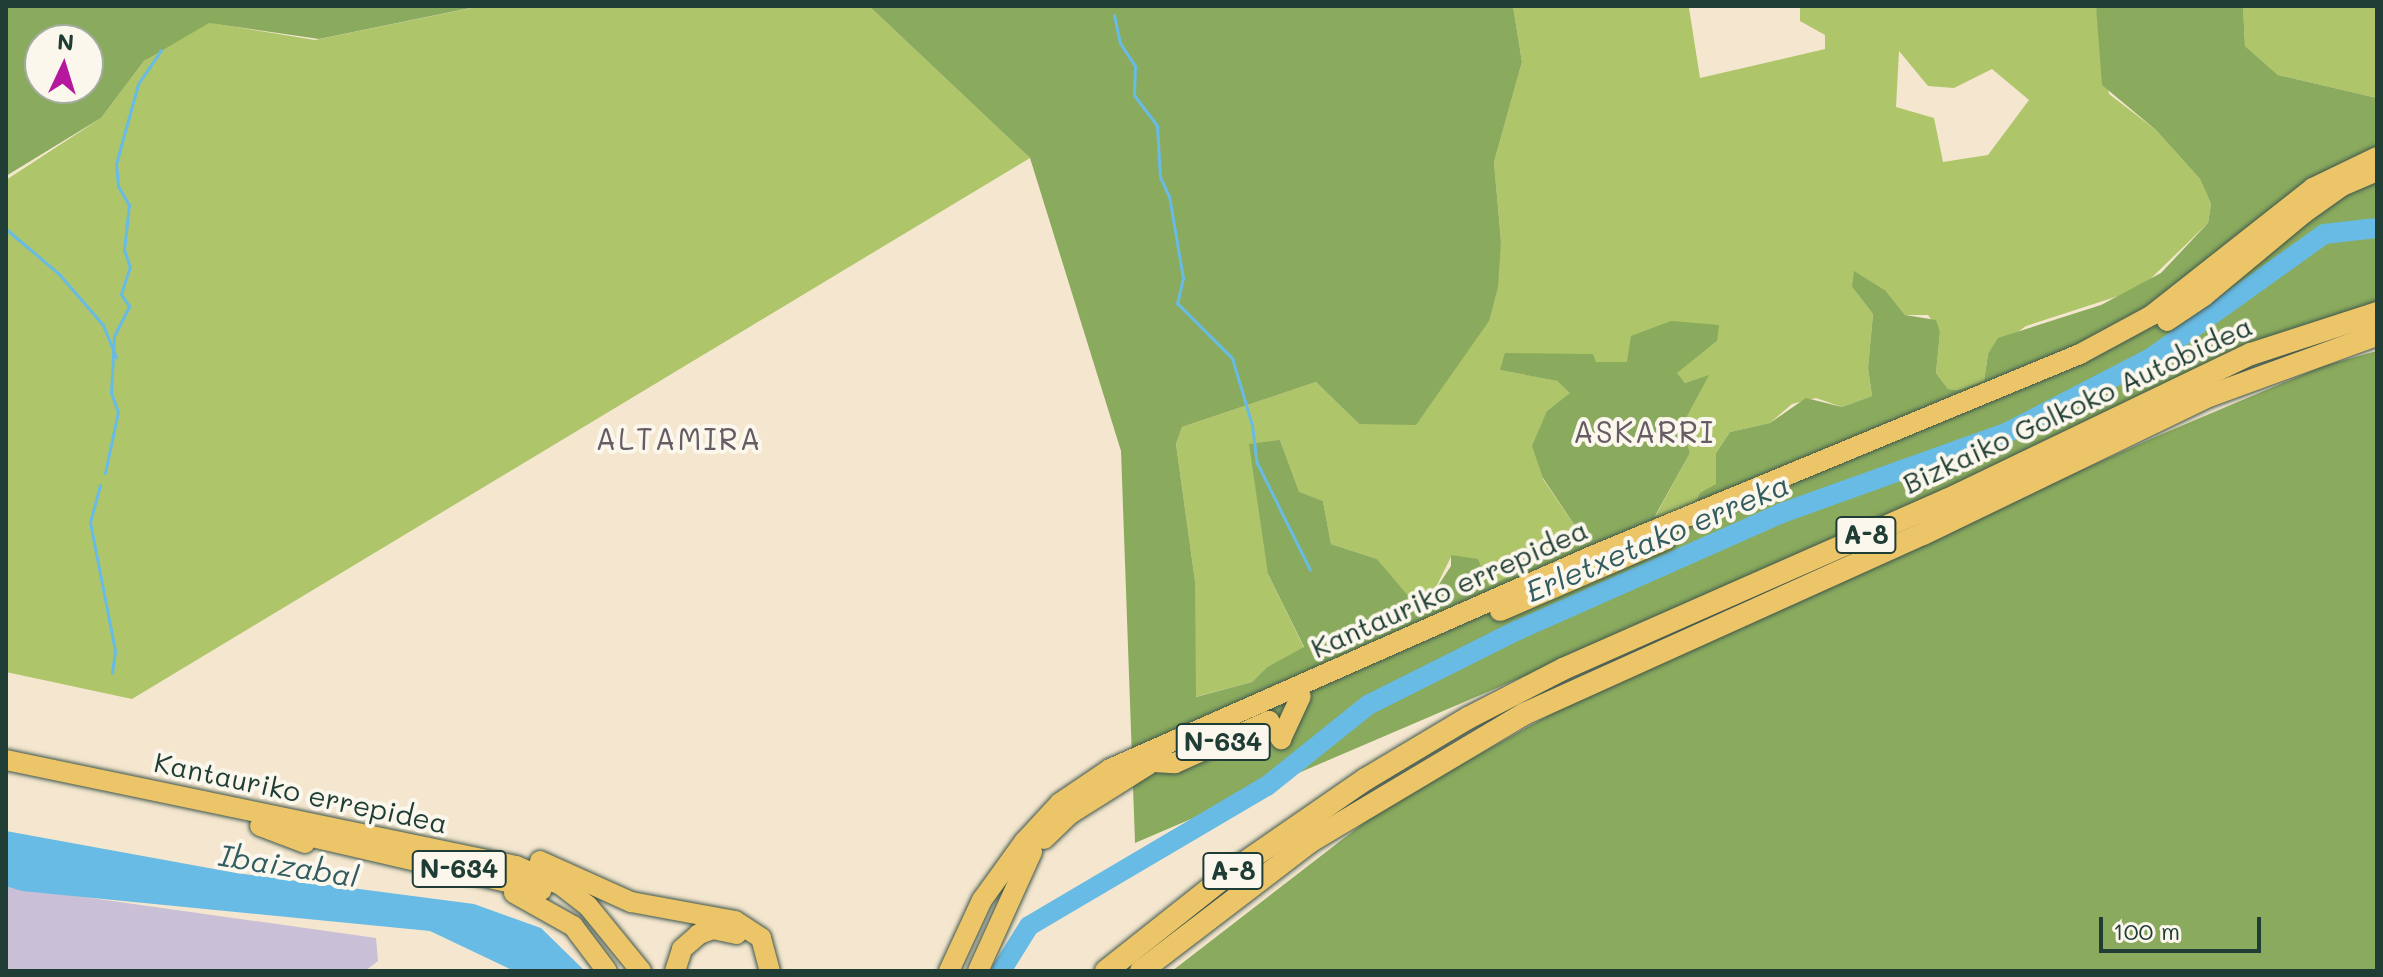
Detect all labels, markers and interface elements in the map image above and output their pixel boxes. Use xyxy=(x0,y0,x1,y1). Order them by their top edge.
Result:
north arrow xyxy=(24,24,104,104)
text: N xyxy=(56,27,75,57)
street label: Bizkaiko Golkoko Autobidea xyxy=(1897,308,2257,500)
district label: ASKARRI xyxy=(1573,413,1715,449)
district label: ALTAMIRA xyxy=(595,420,763,456)
water label: Erletxetako erreka xyxy=(1520,465,1794,609)
street label: Kantauriko errepidea xyxy=(1305,512,1593,664)
road number: A-8 xyxy=(1834,513,1898,557)
road number: N-634 xyxy=(1175,720,1271,764)
street label: Kantauriko errepidea xyxy=(151,744,451,840)
water label: Ibaizabal xyxy=(217,836,361,894)
road number: N-634 xyxy=(411,847,507,891)
road number: A-8 xyxy=(1201,849,1265,893)
scale bar xyxy=(2103,901,2265,951)
text: 100 m xyxy=(2113,915,2180,946)

